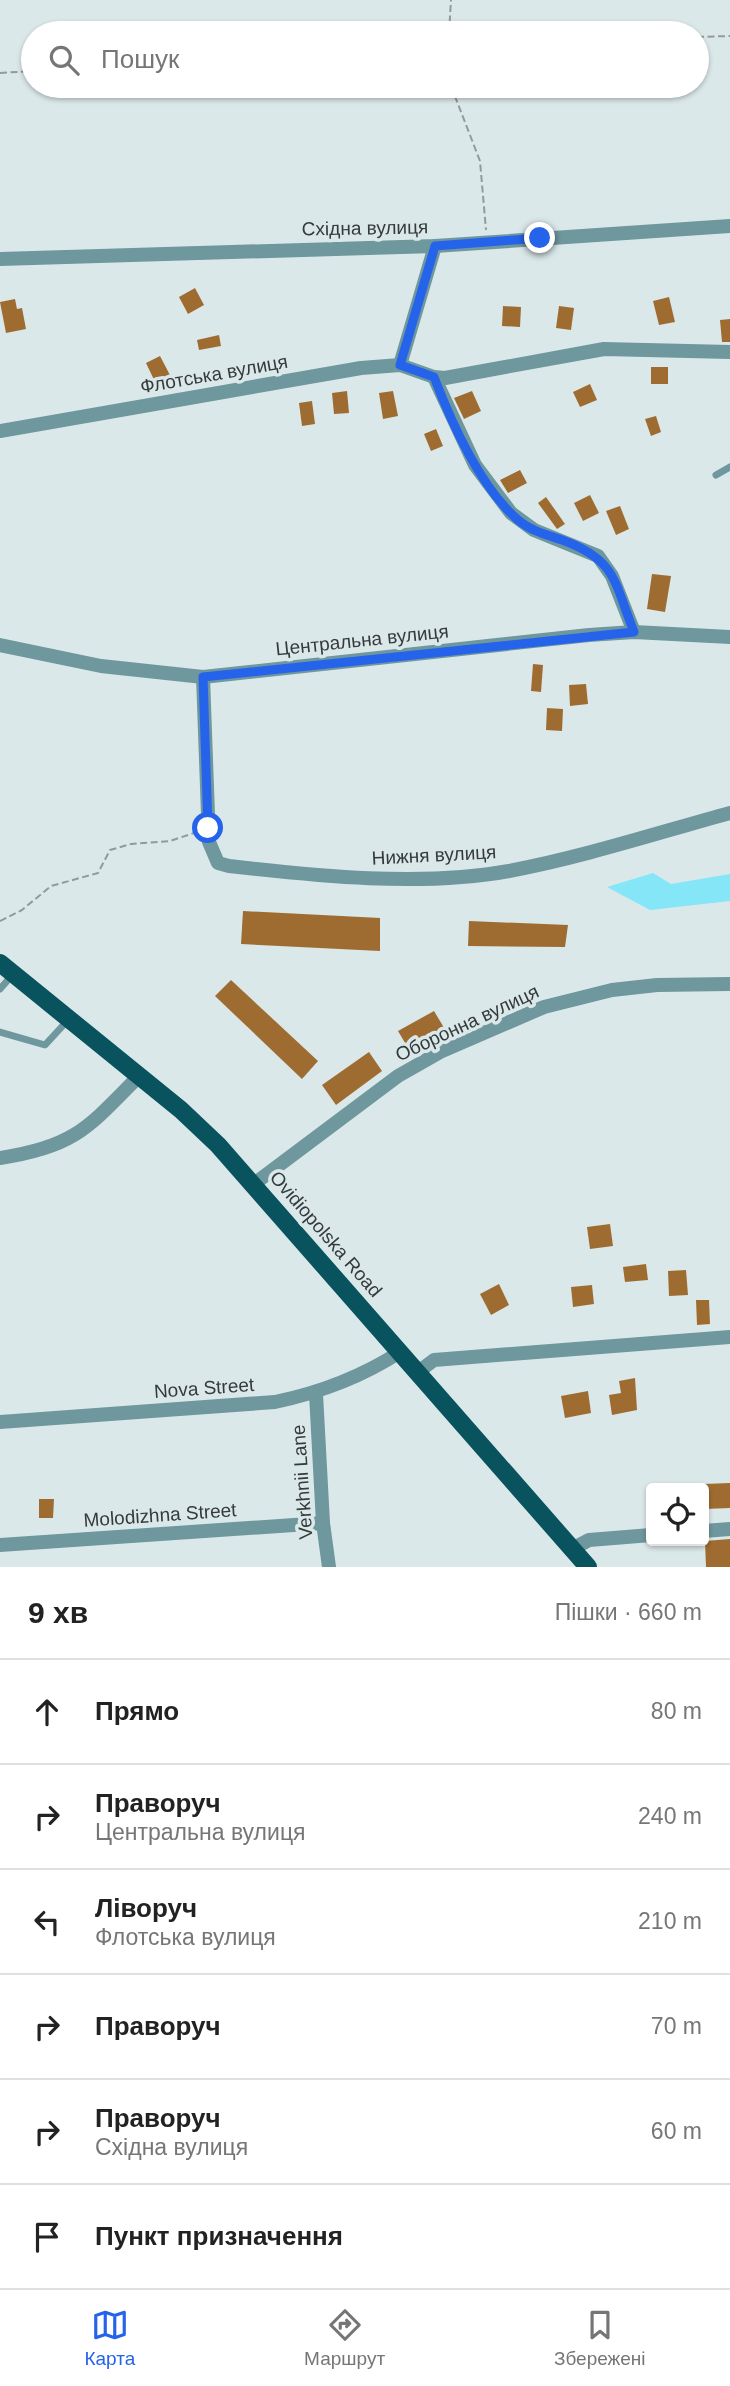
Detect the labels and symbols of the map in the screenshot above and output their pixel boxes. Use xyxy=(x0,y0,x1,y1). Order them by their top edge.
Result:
street label: Східна вулиця xyxy=(302,216,428,240)
route end xyxy=(524,222,555,253)
street label: Флотська вулиця xyxy=(139,351,289,397)
street label: Центральна вулиця xyxy=(274,620,450,660)
route start xyxy=(192,812,223,843)
street label: Нижня вулиця xyxy=(371,841,497,869)
street label: Оборонна вулиця xyxy=(392,981,542,1065)
street label: Ovidiopolska Road xyxy=(266,1167,386,1301)
street label: Nova Street xyxy=(153,1374,255,1402)
street label: Verkhnii Lane xyxy=(288,1424,316,1540)
street label: Molodizhna Street xyxy=(83,1499,238,1531)

